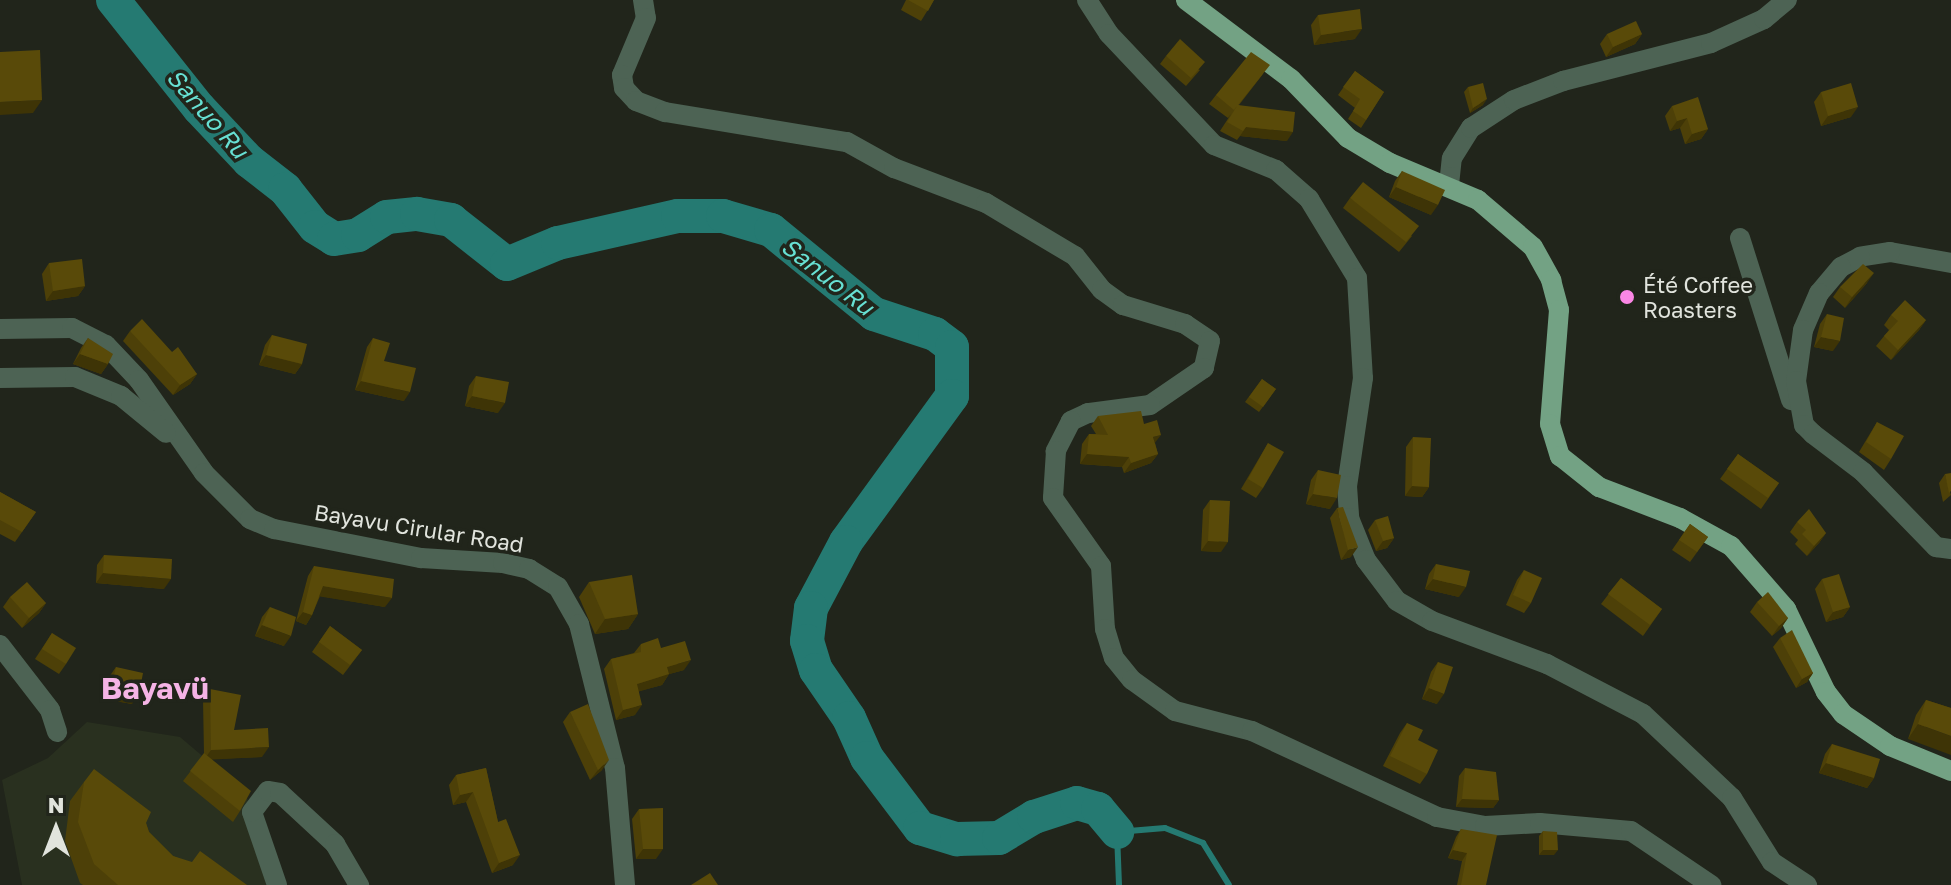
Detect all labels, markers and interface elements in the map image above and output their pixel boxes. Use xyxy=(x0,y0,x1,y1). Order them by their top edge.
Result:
water label: Sanuo Ru xyxy=(161,62,255,164)
water label: Sanuo Ru xyxy=(776,231,880,321)
place label: Été Coffee Roasters xyxy=(1643,271,1753,322)
marker: Été Coffee Roasters xyxy=(1618,288,1636,306)
street label: Bayavu Cirular Road xyxy=(312,498,526,558)
district label: Bayavü xyxy=(101,670,209,706)
north arrow xyxy=(16,789,96,869)
text: N xyxy=(48,791,64,818)

